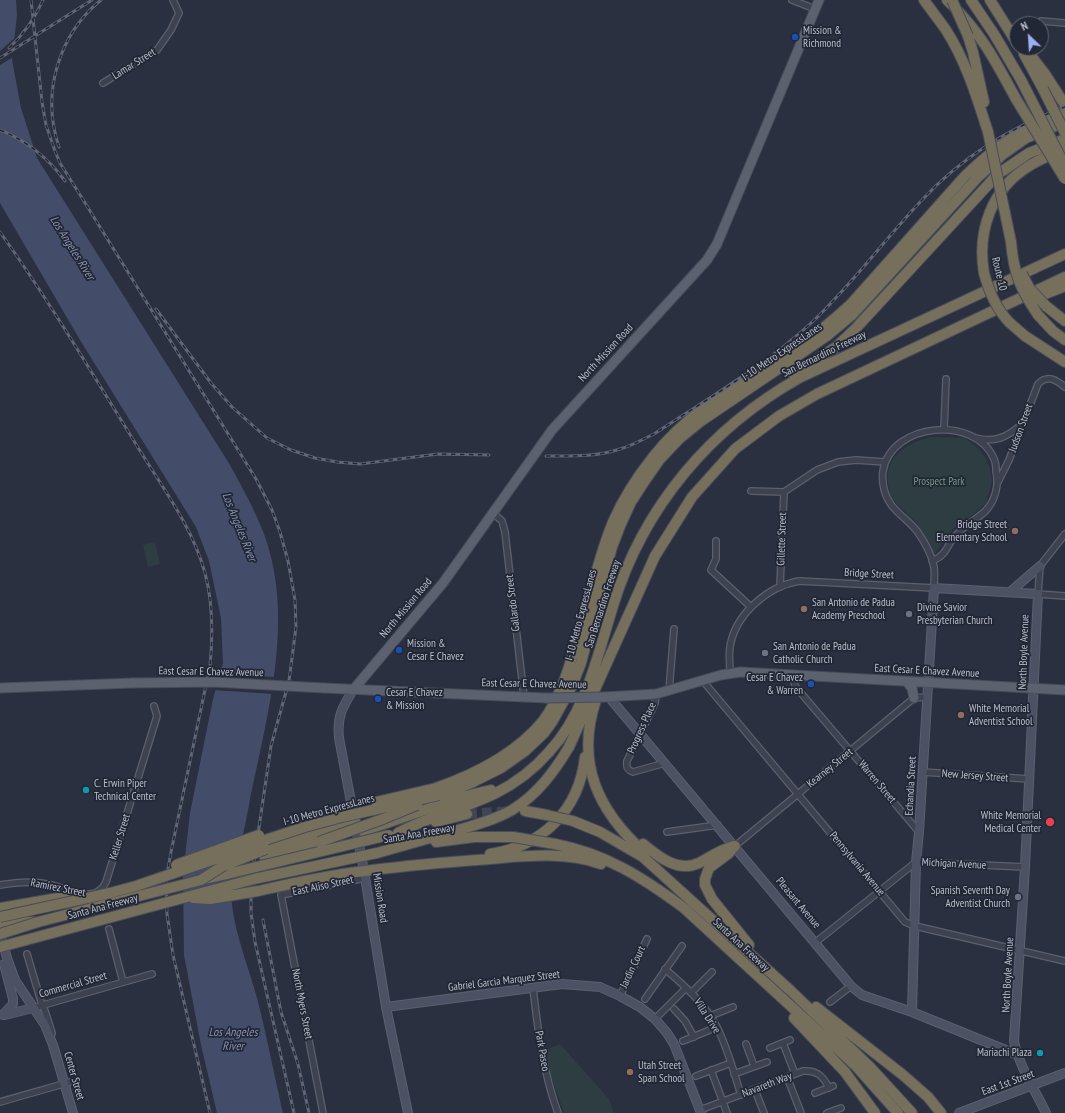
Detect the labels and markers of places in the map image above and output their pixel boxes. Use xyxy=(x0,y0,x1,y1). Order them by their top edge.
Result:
place label: Mission & Richmond xyxy=(803,24,841,50)
marker: Mission & Richmond xyxy=(790,32,800,42)
place label: Bridge Street Elementary School xyxy=(936,518,1007,544)
marker: Bridge Street Elementary School xyxy=(1010,526,1020,536)
place label: San Antonio de Padua Academy Preschool xyxy=(812,596,895,622)
place label: Divine Savior Presbyterian Church xyxy=(917,601,993,627)
marker: San Antonio de Padua Academy Preschool xyxy=(799,604,809,614)
marker: Divine Savior Presbyterian Church xyxy=(904,609,914,619)
place label: Mission & Cesar E Chavez xyxy=(407,637,464,663)
place label: San Antonio de Padua Catholic Church xyxy=(773,640,856,666)
marker: Mission & Cesar E Chavez xyxy=(394,645,404,655)
marker: San Antonio de Padua Catholic Church xyxy=(760,648,770,658)
place label: Cesar E Chavez & Warren xyxy=(746,671,803,697)
marker: Cesar E Chavez & Warren xyxy=(806,679,816,689)
place label: Cesar E Chavez & Mission xyxy=(386,686,443,712)
marker: Cesar E Chavez & Mission xyxy=(373,694,383,704)
place label: White Memorial Adventist School xyxy=(969,702,1033,728)
marker: White Memorial Adventist School xyxy=(956,710,966,720)
place label: C. Erwin Piper Technical Center xyxy=(94,777,156,803)
marker: C. Erwin Piper Technical Center xyxy=(81,785,91,795)
place label: White Memorial Medical Center xyxy=(981,809,1041,835)
marker: White Memorial Medical Center xyxy=(1044,816,1056,828)
place label: Spanish Seventh Day Adventist Church xyxy=(931,884,1010,910)
marker: Spanish Seventh Day Adventist Church xyxy=(1013,892,1023,902)
place label: Mariachi Plaza xyxy=(977,1046,1032,1060)
marker: Mariachi Plaza xyxy=(1035,1048,1045,1058)
place label: Utah Street Span School xyxy=(638,1059,685,1085)
marker: Utah Street Span School xyxy=(625,1067,635,1077)

